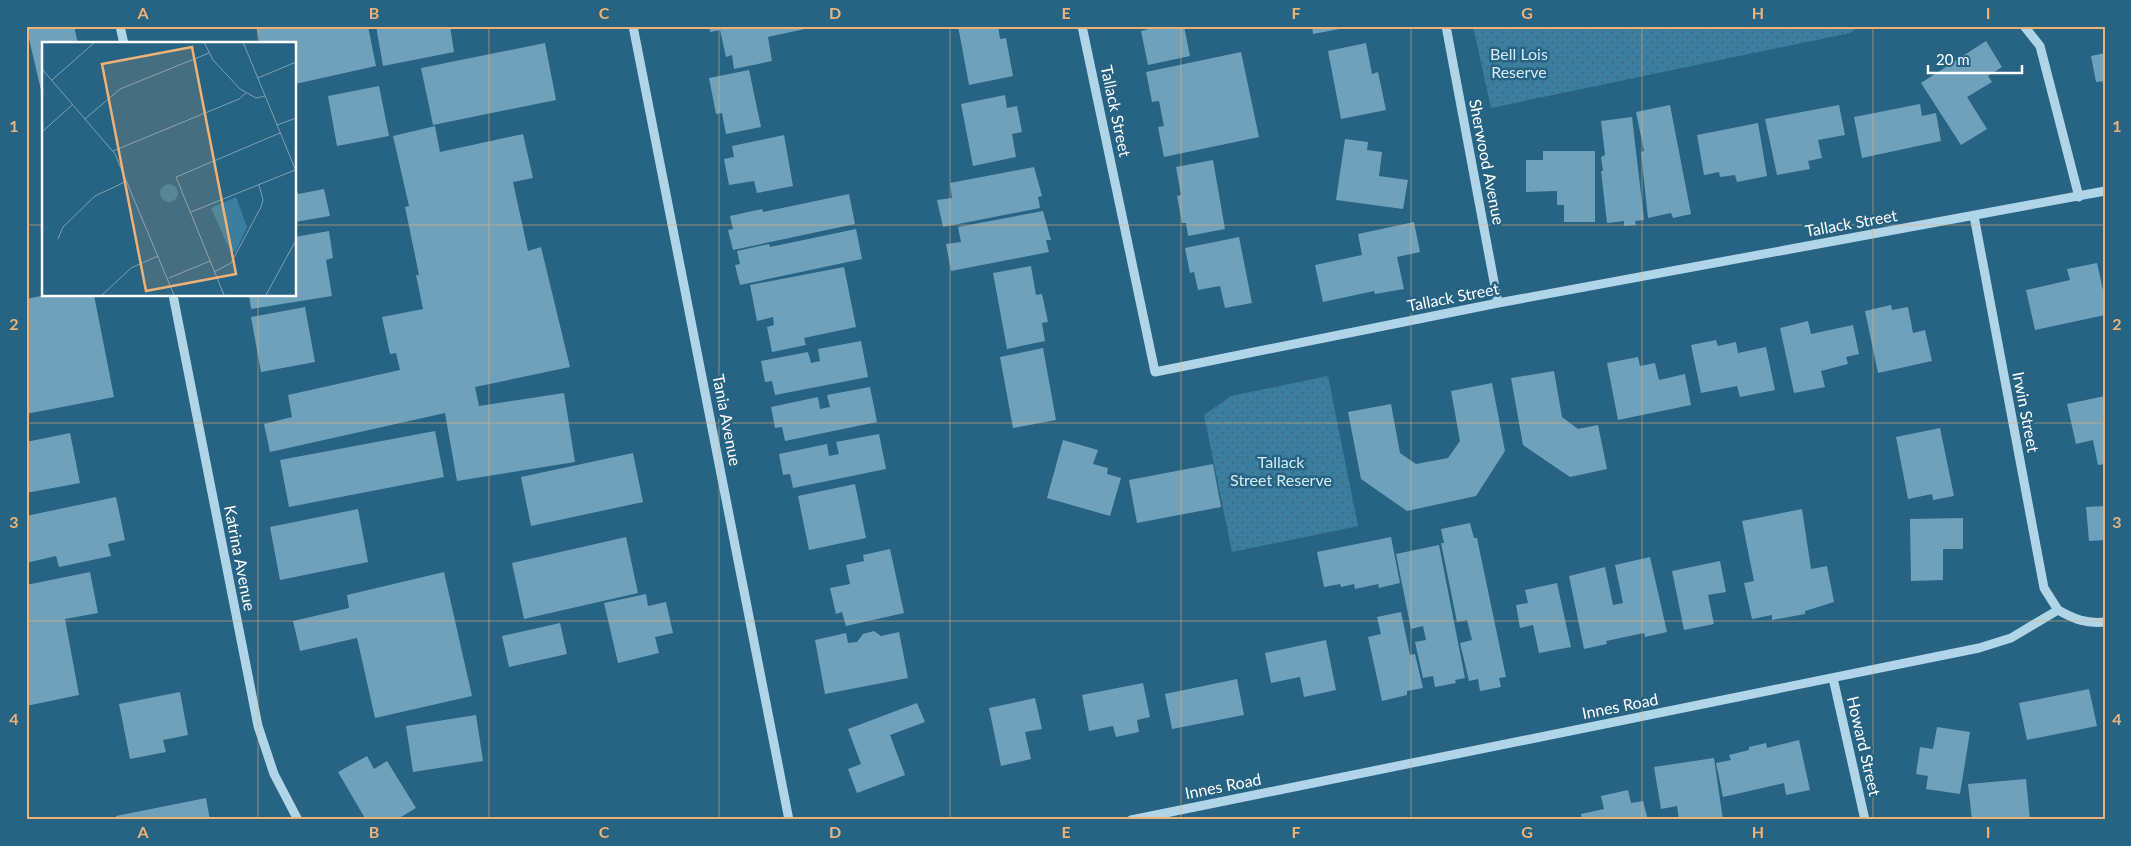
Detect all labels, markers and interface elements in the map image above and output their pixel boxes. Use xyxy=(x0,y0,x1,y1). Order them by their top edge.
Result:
text: A xyxy=(136,3,149,22)
text: B xyxy=(369,3,379,22)
text: C xyxy=(599,3,610,22)
text: D xyxy=(829,3,841,22)
text: E xyxy=(1061,3,1071,22)
text: F xyxy=(1291,3,1301,22)
text: G xyxy=(1521,3,1533,22)
text: H xyxy=(1752,3,1764,22)
text: I xyxy=(1986,3,1990,22)
inset map xyxy=(42,42,296,296)
scale bar xyxy=(1928,42,2022,74)
park label: Bell Lois Reserve xyxy=(1490,44,1548,81)
text: 20 m xyxy=(1936,50,1970,68)
street label: Tallack Street xyxy=(1098,63,1136,159)
street label: Sherwood Avenue xyxy=(1466,97,1509,226)
text: 1 xyxy=(9,116,19,135)
text: 1 xyxy=(2112,116,2122,135)
street label: Tallack Street xyxy=(1803,205,1899,240)
street label: Tallack Street xyxy=(1405,278,1501,315)
text: 2 xyxy=(9,314,19,333)
text: 2 xyxy=(2112,314,2122,333)
street label: Irwin Street xyxy=(2009,370,2044,454)
street label: Tania Avenue xyxy=(709,373,746,467)
park label: Tallack Street Reserve xyxy=(1230,452,1332,489)
street label: Katrina Avenue xyxy=(221,503,260,612)
text: 3 xyxy=(9,512,19,531)
text: 3 xyxy=(2112,512,2122,531)
street label: Innes Road xyxy=(1580,689,1660,722)
street label: Howard Street xyxy=(1844,694,1885,798)
text: 4 xyxy=(9,709,19,728)
text: 4 xyxy=(2112,709,2122,728)
street label: Innes Road xyxy=(1183,769,1263,802)
text: A xyxy=(136,822,149,841)
text: B xyxy=(369,822,379,841)
text: C xyxy=(599,822,610,841)
text: D xyxy=(829,822,841,841)
text: E xyxy=(1061,822,1071,841)
text: F xyxy=(1291,822,1301,841)
text: G xyxy=(1521,822,1533,841)
text: H xyxy=(1752,822,1764,841)
text: I xyxy=(1986,822,1990,841)

